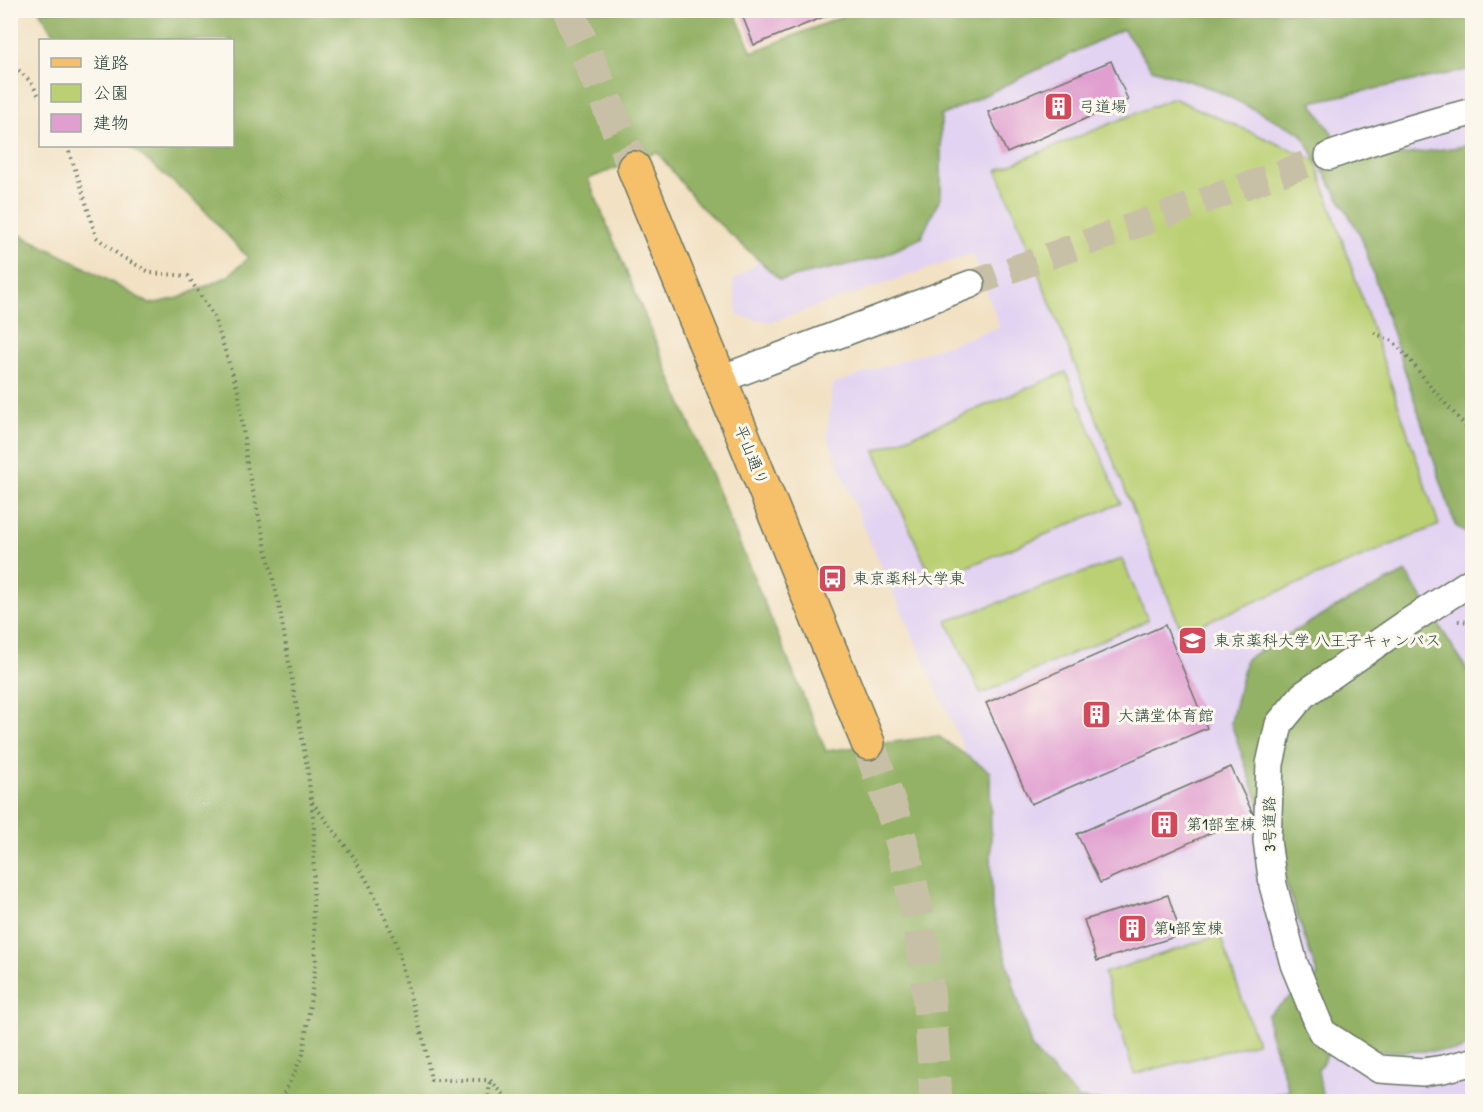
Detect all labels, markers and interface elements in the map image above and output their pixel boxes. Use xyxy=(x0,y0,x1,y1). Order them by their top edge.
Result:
legend xyxy=(39,39,234,147)
text: 道路 xyxy=(93,50,129,75)
text: 公園 xyxy=(93,80,129,105)
building icon: 弓道場 xyxy=(1042,90,1074,122)
place label: 弓道場 xyxy=(1079,95,1127,117)
text: 建物 xyxy=(93,110,129,135)
street label: 平山通り xyxy=(730,421,774,489)
bus stop icon: 東京薬科大学東 xyxy=(816,562,848,594)
place label: 東京薬科大学東 xyxy=(853,567,965,589)
school or university icon: 東京薬科大学 八王子キャンパス xyxy=(1177,624,1209,656)
place label: 東京薬科大学 八王子キャンパス xyxy=(1214,629,1441,651)
building icon: 大講堂体育館 xyxy=(1081,699,1113,731)
place label: 大講堂体育館 xyxy=(1118,704,1214,726)
street label: 3号道路 xyxy=(1258,796,1280,852)
building icon: 第1部室棟 xyxy=(1149,808,1181,840)
place label: 第1部室棟 xyxy=(1186,813,1256,835)
building icon: 第4部室棟 xyxy=(1116,912,1148,944)
place label: 第4部室棟 xyxy=(1153,917,1223,939)

